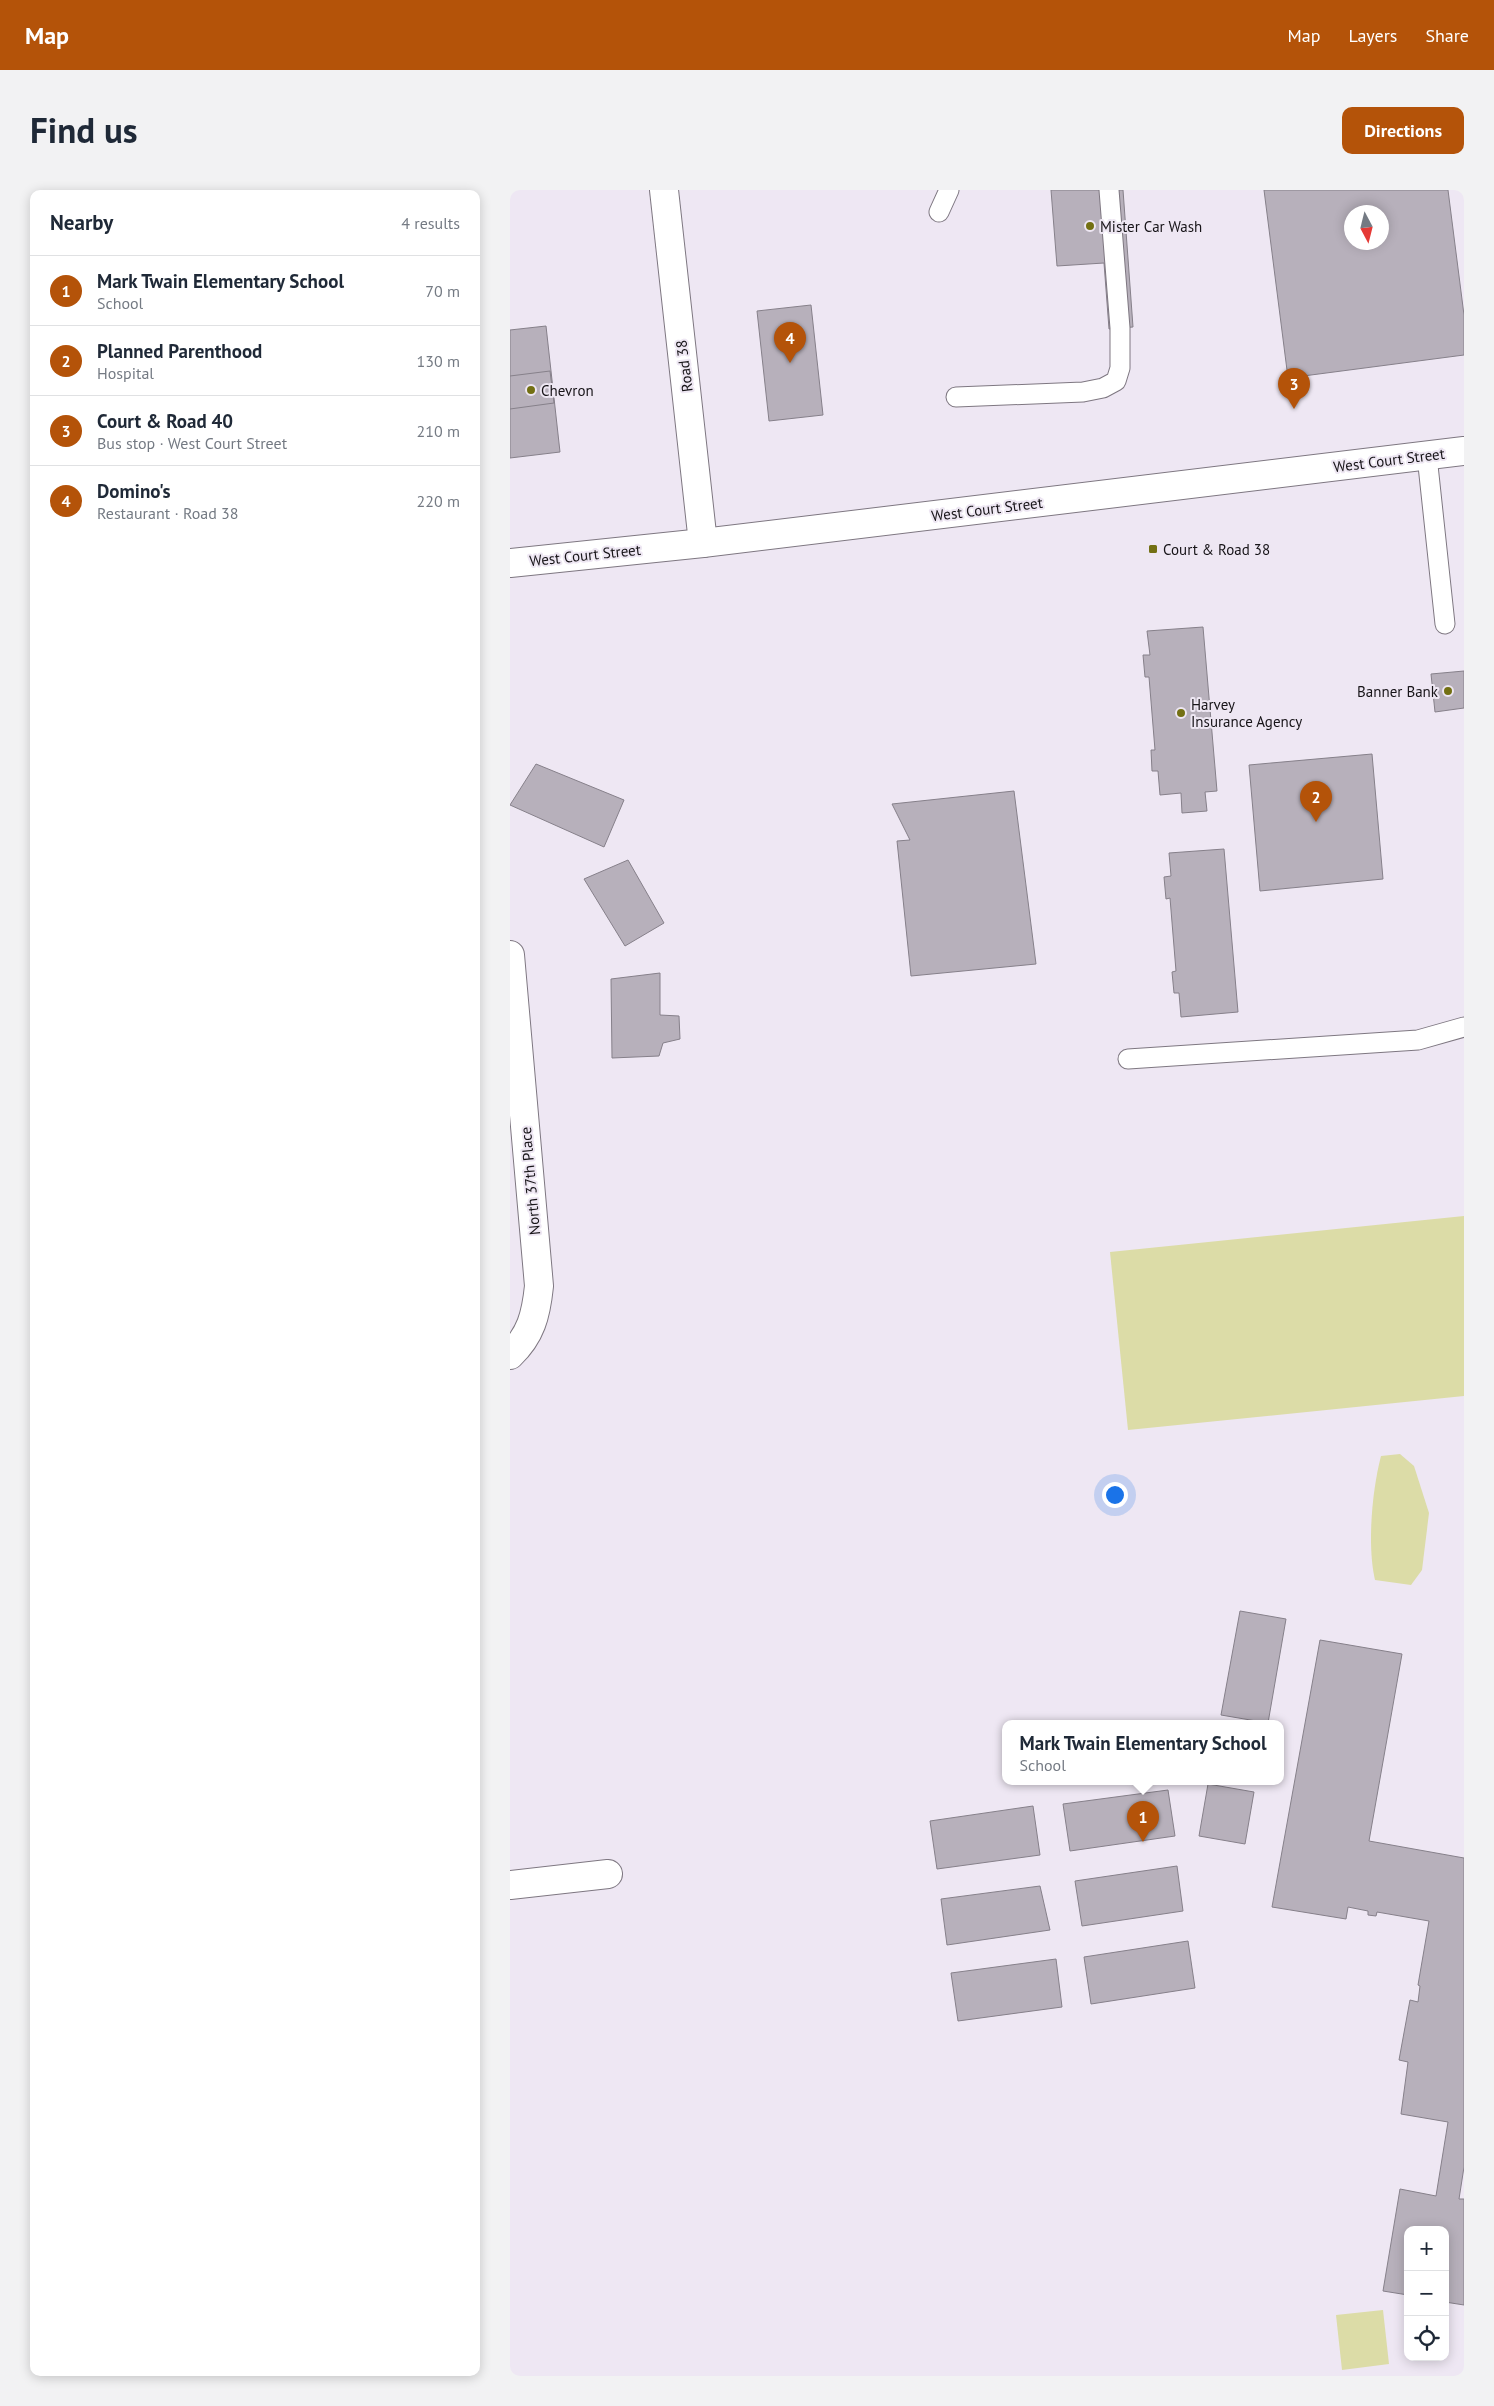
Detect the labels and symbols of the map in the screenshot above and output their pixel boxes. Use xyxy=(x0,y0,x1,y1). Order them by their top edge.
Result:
north arrow xyxy=(1344,205,1389,250)
place label: Mister Car Wash xyxy=(1100,217,1202,236)
marker: Mister Car Wash xyxy=(1084,220,1096,232)
pin: 4 xyxy=(774,322,806,363)
street label: Road 38 xyxy=(671,339,697,393)
pin: 3 xyxy=(1278,368,1310,409)
place label: Chevron xyxy=(541,381,594,400)
marker: Chevron xyxy=(525,384,537,396)
street label: West Court Street xyxy=(1332,444,1446,476)
street label: West Court Street xyxy=(930,493,1044,525)
street label: West Court Street xyxy=(528,540,642,570)
place label: Court & Road 38 xyxy=(1163,540,1270,559)
marker: Court & Road 38 xyxy=(1147,543,1159,555)
place label: Banner Bank xyxy=(1357,682,1439,701)
marker: Banner Bank xyxy=(1442,685,1454,697)
place label: Harvey Insurance Agency xyxy=(1191,695,1302,731)
marker: Harvey Insurance Agency xyxy=(1175,707,1187,719)
pin: 2 xyxy=(1300,781,1332,822)
street label: North 37th Place xyxy=(516,1126,544,1236)
your location xyxy=(1102,1482,1128,1508)
pin: 1 xyxy=(1127,1801,1159,1842)

